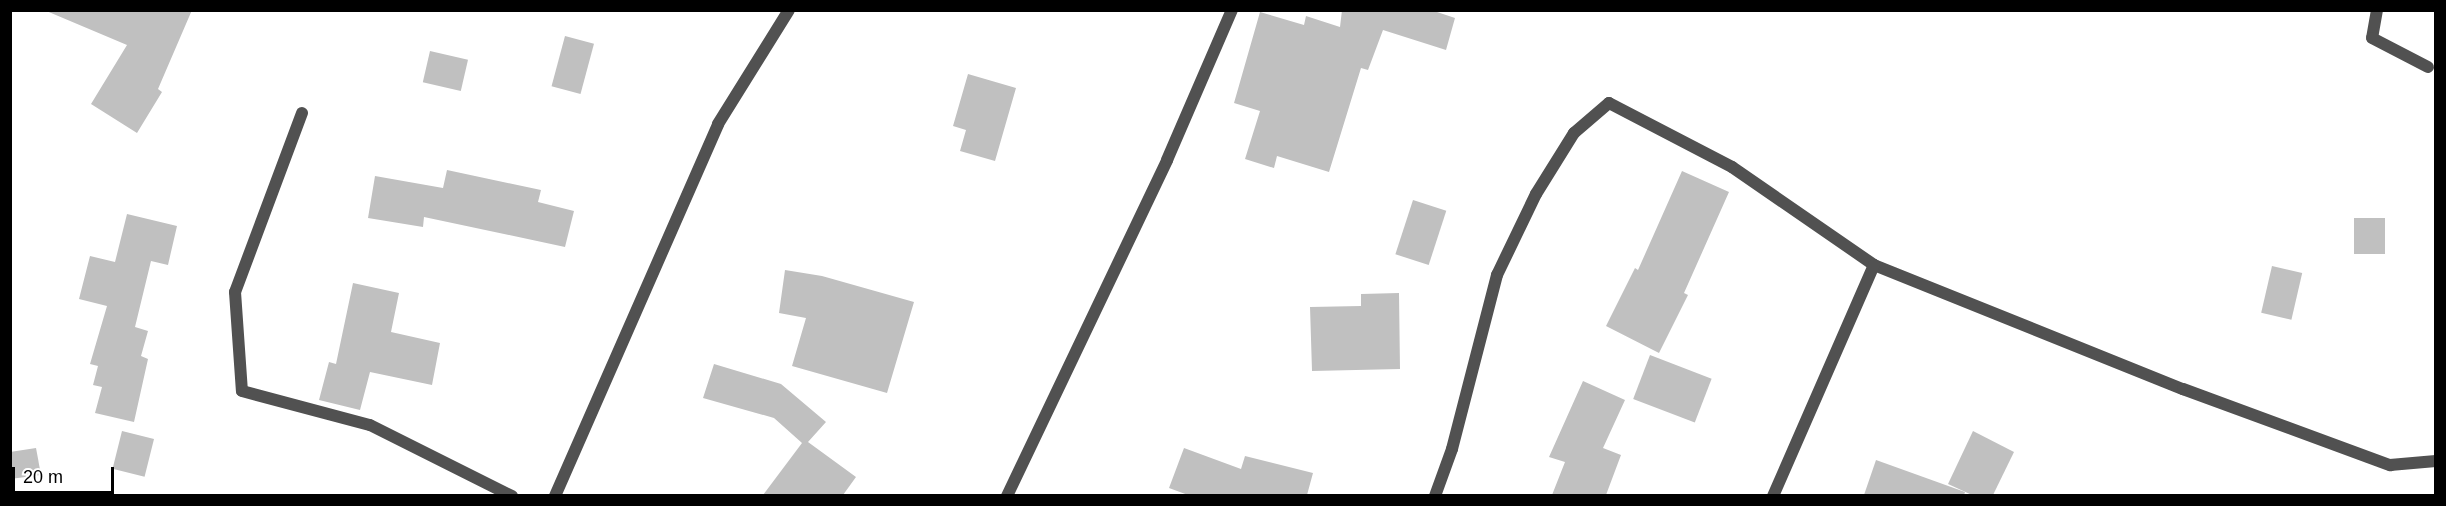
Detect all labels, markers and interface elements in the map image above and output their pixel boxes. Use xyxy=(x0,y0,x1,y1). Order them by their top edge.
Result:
scale bar xyxy=(15,455,117,493)
text: 20 m xyxy=(23,467,63,487)

